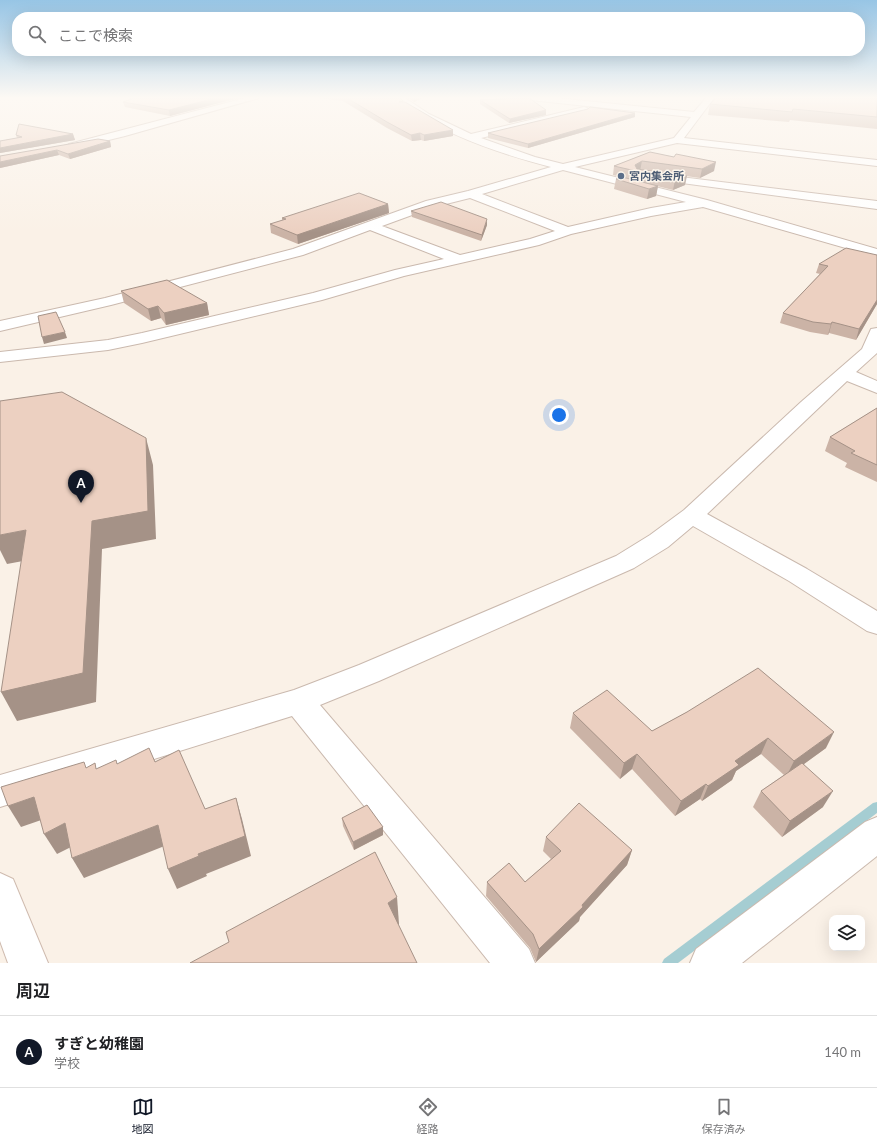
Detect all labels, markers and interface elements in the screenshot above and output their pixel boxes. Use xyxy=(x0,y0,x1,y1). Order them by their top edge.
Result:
search box xyxy=(12,12,865,56)
icon: search xyxy=(26,23,48,45)
text: ここで検索 xyxy=(58,26,133,44)
place label: 宮内集会所 xyxy=(629,169,684,182)
marker: 宮内集会所 xyxy=(616,171,626,181)
your location xyxy=(549,405,569,425)
pin: A xyxy=(68,470,94,503)
map controls xyxy=(829,915,865,951)
button: layers xyxy=(829,915,865,951)
text: 周辺 xyxy=(16,980,50,1001)
text: すぎと幼稚園 xyxy=(54,1034,144,1052)
text: A xyxy=(24,1044,34,1060)
text: 140 m xyxy=(824,1044,861,1060)
text: 学校 xyxy=(54,1055,80,1071)
tab: 地図 xyxy=(132,1096,154,1136)
tab: 経路 xyxy=(417,1096,439,1136)
tab: 保存済み xyxy=(702,1096,746,1136)

